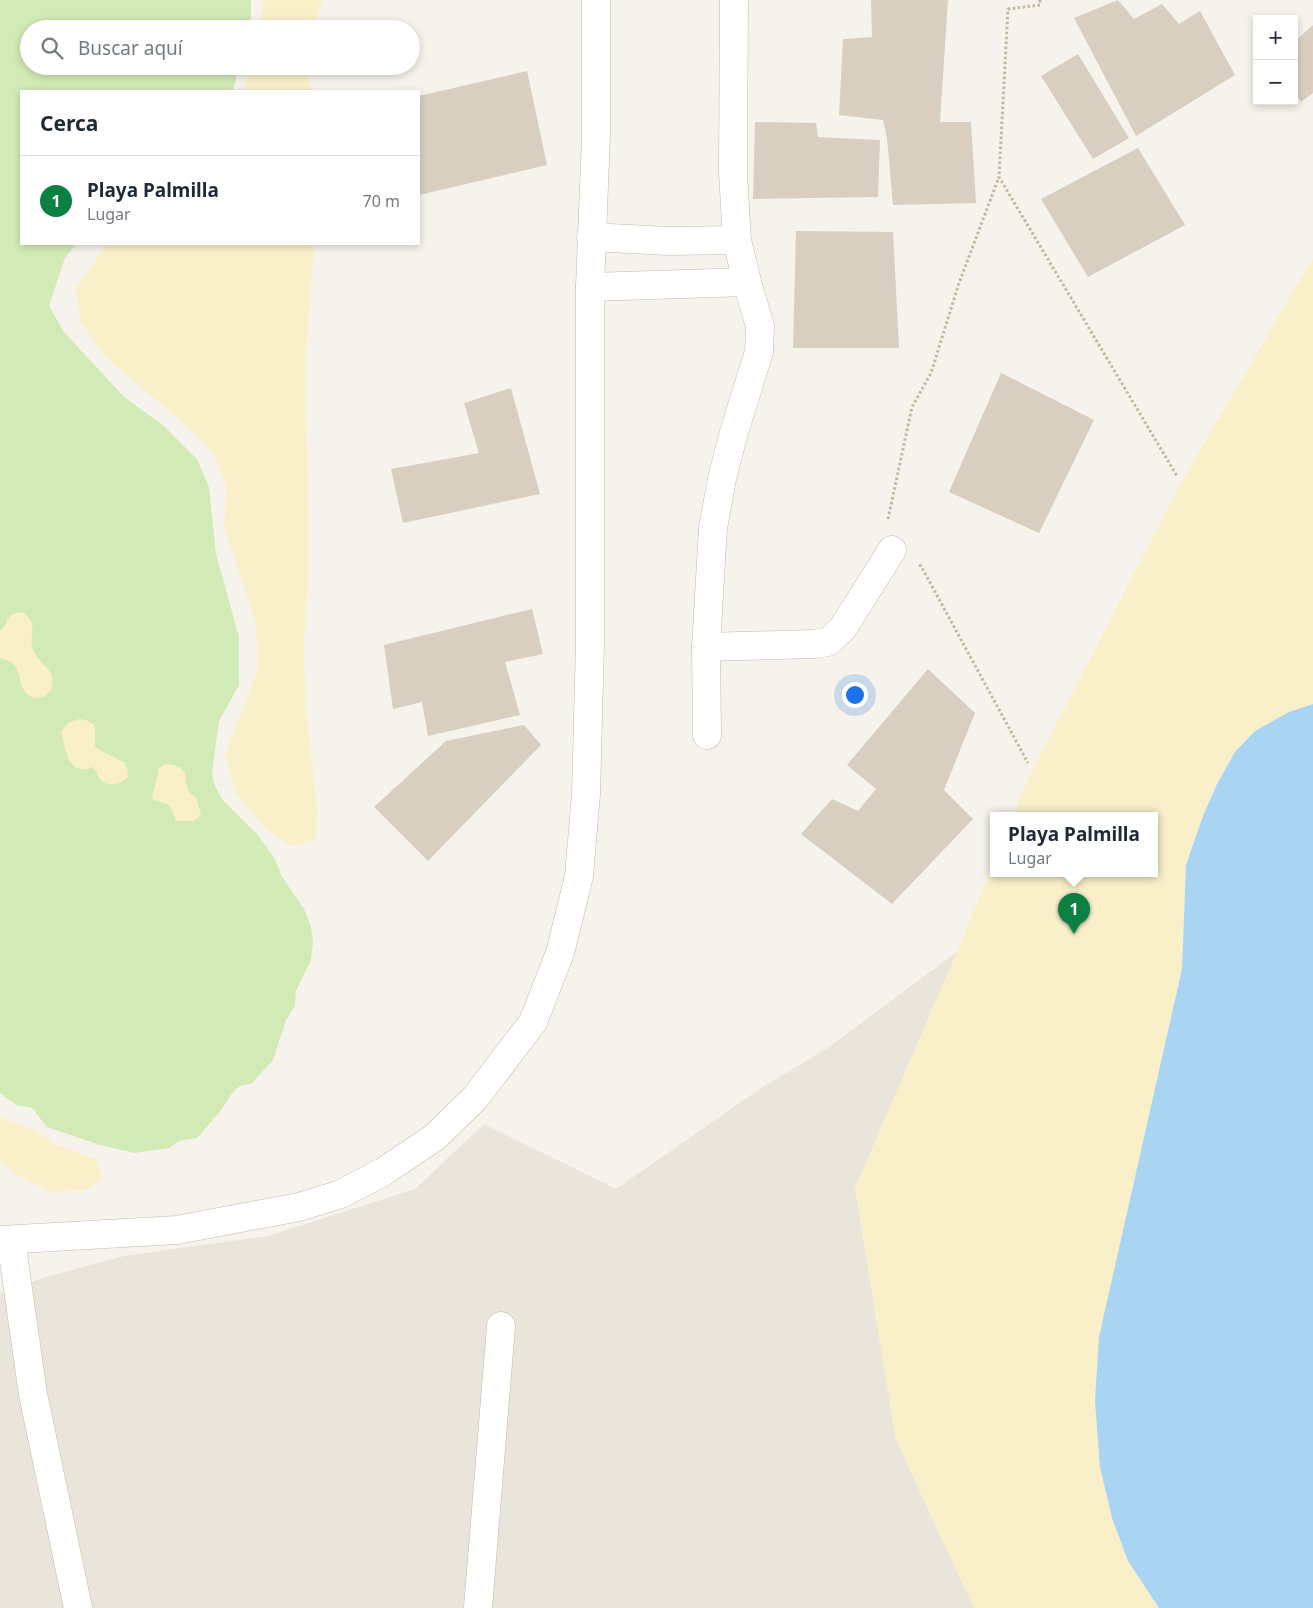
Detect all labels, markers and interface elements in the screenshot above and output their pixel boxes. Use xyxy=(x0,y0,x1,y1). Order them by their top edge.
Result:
map controls xyxy=(1253,15,1298,105)
button: + xyxy=(1253,15,1298,60)
search box xyxy=(20,20,420,75)
icon: search xyxy=(38,34,66,62)
text: Buscar aquí xyxy=(78,35,183,61)
button: − xyxy=(1253,60,1298,105)
text: Cerca xyxy=(40,109,98,137)
text: Playa Palmilla xyxy=(87,177,219,203)
text: 1 xyxy=(51,190,61,212)
text: 70 m xyxy=(363,190,400,212)
text: Lugar xyxy=(87,203,131,225)
your location xyxy=(842,682,868,708)
popup xyxy=(990,812,1158,877)
text: Playa Palmilla xyxy=(1008,821,1140,847)
text: Lugar xyxy=(1008,847,1052,869)
pin: 1 xyxy=(1058,893,1090,934)

